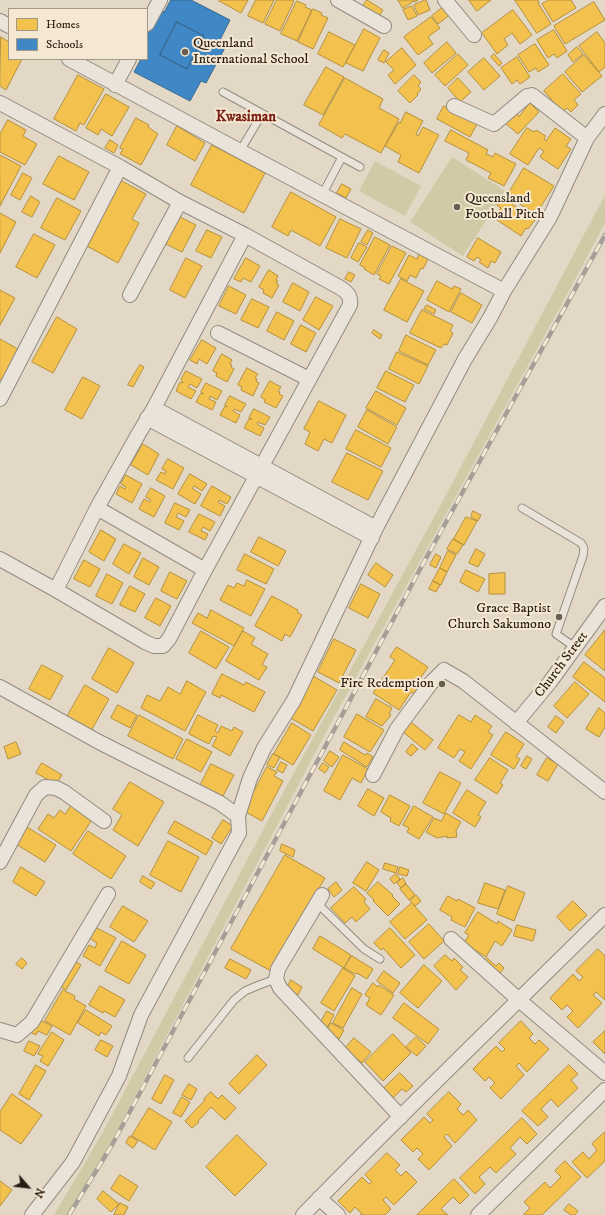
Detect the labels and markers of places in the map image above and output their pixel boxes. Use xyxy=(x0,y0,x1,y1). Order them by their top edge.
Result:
place label: Queenland International School xyxy=(193,36,309,68)
marker: Queenland International School xyxy=(180,47,190,57)
place label: Queensland Football Pitch xyxy=(465,191,545,224)
marker: Queensland Football Pitch xyxy=(452,202,462,212)
place label: Grace Baptist Church Sakumono xyxy=(448,601,551,634)
marker: Grace Baptist Church Sakumono xyxy=(554,612,564,622)
place label: Fire Redemption xyxy=(340,676,434,692)
marker: Fire Redemption xyxy=(437,679,447,689)

